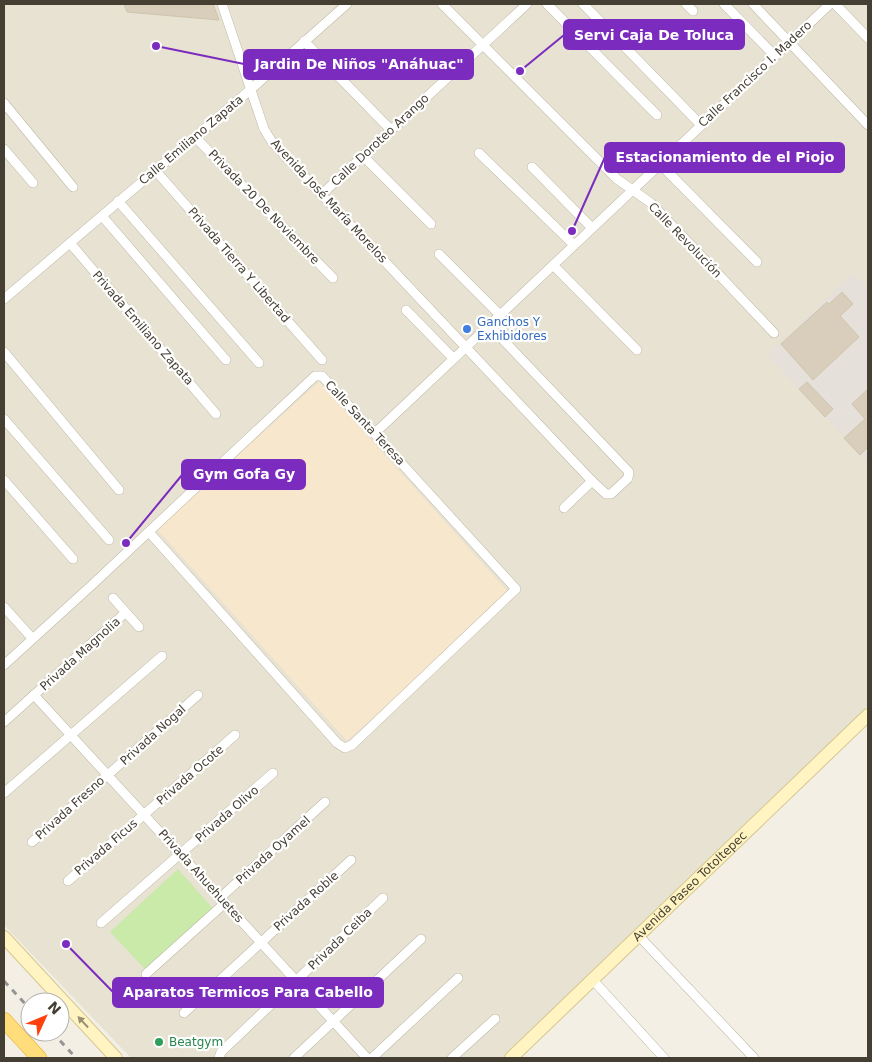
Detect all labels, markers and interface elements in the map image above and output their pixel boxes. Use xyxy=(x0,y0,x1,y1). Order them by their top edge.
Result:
street label: Calle Francisco I. Madero xyxy=(696,18,814,130)
callout: Servi Caja De Toluca xyxy=(564,20,744,49)
text: Servi Caja De Toluca xyxy=(574,27,734,43)
callout: Jardin De Niños "Anáhuac" xyxy=(244,50,473,79)
text: Jardin De Niños "Anáhuac" xyxy=(253,56,464,72)
street label: Calle Doroteo Arango xyxy=(328,91,432,189)
street label: Calle Emiliano Zapata xyxy=(136,92,246,188)
street label: Avenida José María Morelos xyxy=(268,136,390,266)
callout: Estacionamiento de el Piojo xyxy=(605,143,844,172)
street label: Privada 20 De Noviembre xyxy=(206,147,322,267)
text: Estacionamiento de el Piojo xyxy=(616,149,835,165)
street label: Calle Revolución xyxy=(646,200,724,280)
street label: Privada Tierra Y Libertad xyxy=(185,205,293,325)
street label: Privada Emiliano Zapata xyxy=(90,268,196,388)
place label: Ganchos Y Exhibidores xyxy=(477,315,547,343)
marker: Ganchos Y Exhibidores xyxy=(461,323,473,335)
street label: Calle Santa Teresa xyxy=(322,378,408,468)
callout: Gym Gofa Gy xyxy=(182,460,305,489)
text: Gym Gofa Gy xyxy=(193,466,295,482)
street label: Privada Magnolia xyxy=(37,614,123,694)
street label: Privada Nogal xyxy=(117,702,189,768)
street label: Privada Ocote xyxy=(154,742,226,808)
street label: Privada Fresno xyxy=(33,773,107,843)
street label: Privada Olivo xyxy=(193,783,261,845)
street label: Privada Oyamel xyxy=(233,813,313,887)
street label: Privada Ficus xyxy=(72,816,140,878)
street label: Privada Ahuehuetes xyxy=(156,827,246,925)
street label: Avenida Paseo Totoltepec xyxy=(630,828,750,944)
street label: Privada Roble xyxy=(271,868,341,934)
street label: Privada Ceiba xyxy=(305,905,375,973)
callout: Aparatos Termicos Para Cabello xyxy=(113,978,383,1007)
text: Aparatos Termicos Para Cabello xyxy=(123,984,373,1000)
north arrow xyxy=(20,992,70,1042)
text: N xyxy=(45,998,64,1018)
one-way arrow xyxy=(77,1017,89,1029)
place label: Beatgym xyxy=(169,1035,223,1049)
marker: Beatgym xyxy=(153,1036,165,1048)

